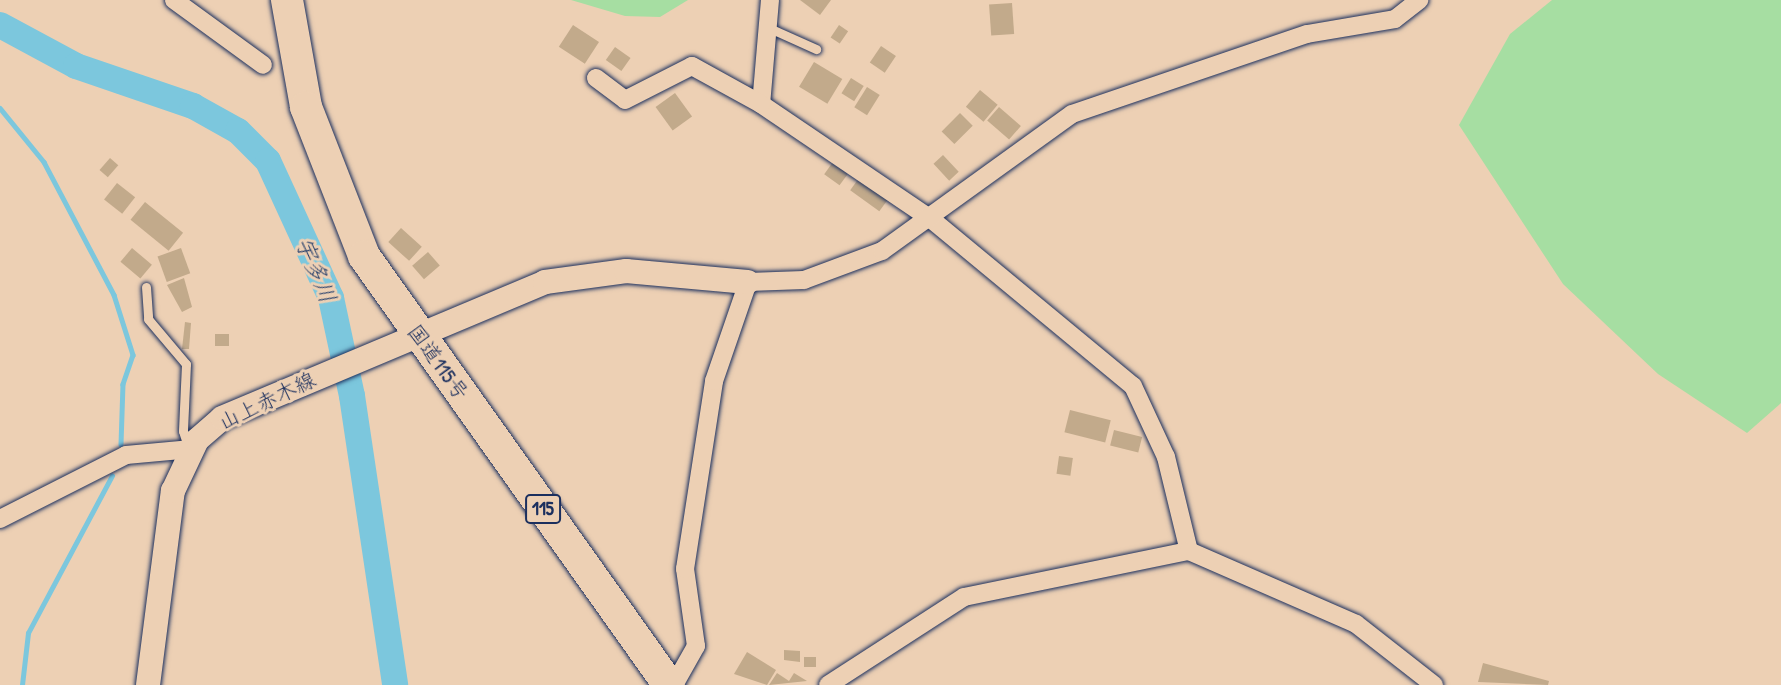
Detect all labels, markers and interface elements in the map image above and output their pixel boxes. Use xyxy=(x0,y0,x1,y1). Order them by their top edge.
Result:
water label: 宇多川 xyxy=(290,233,342,307)
street label: 国道115号 xyxy=(402,319,474,405)
street label: 山上赤木線 xyxy=(214,367,320,435)
road number: 115 xyxy=(524,494,562,524)

